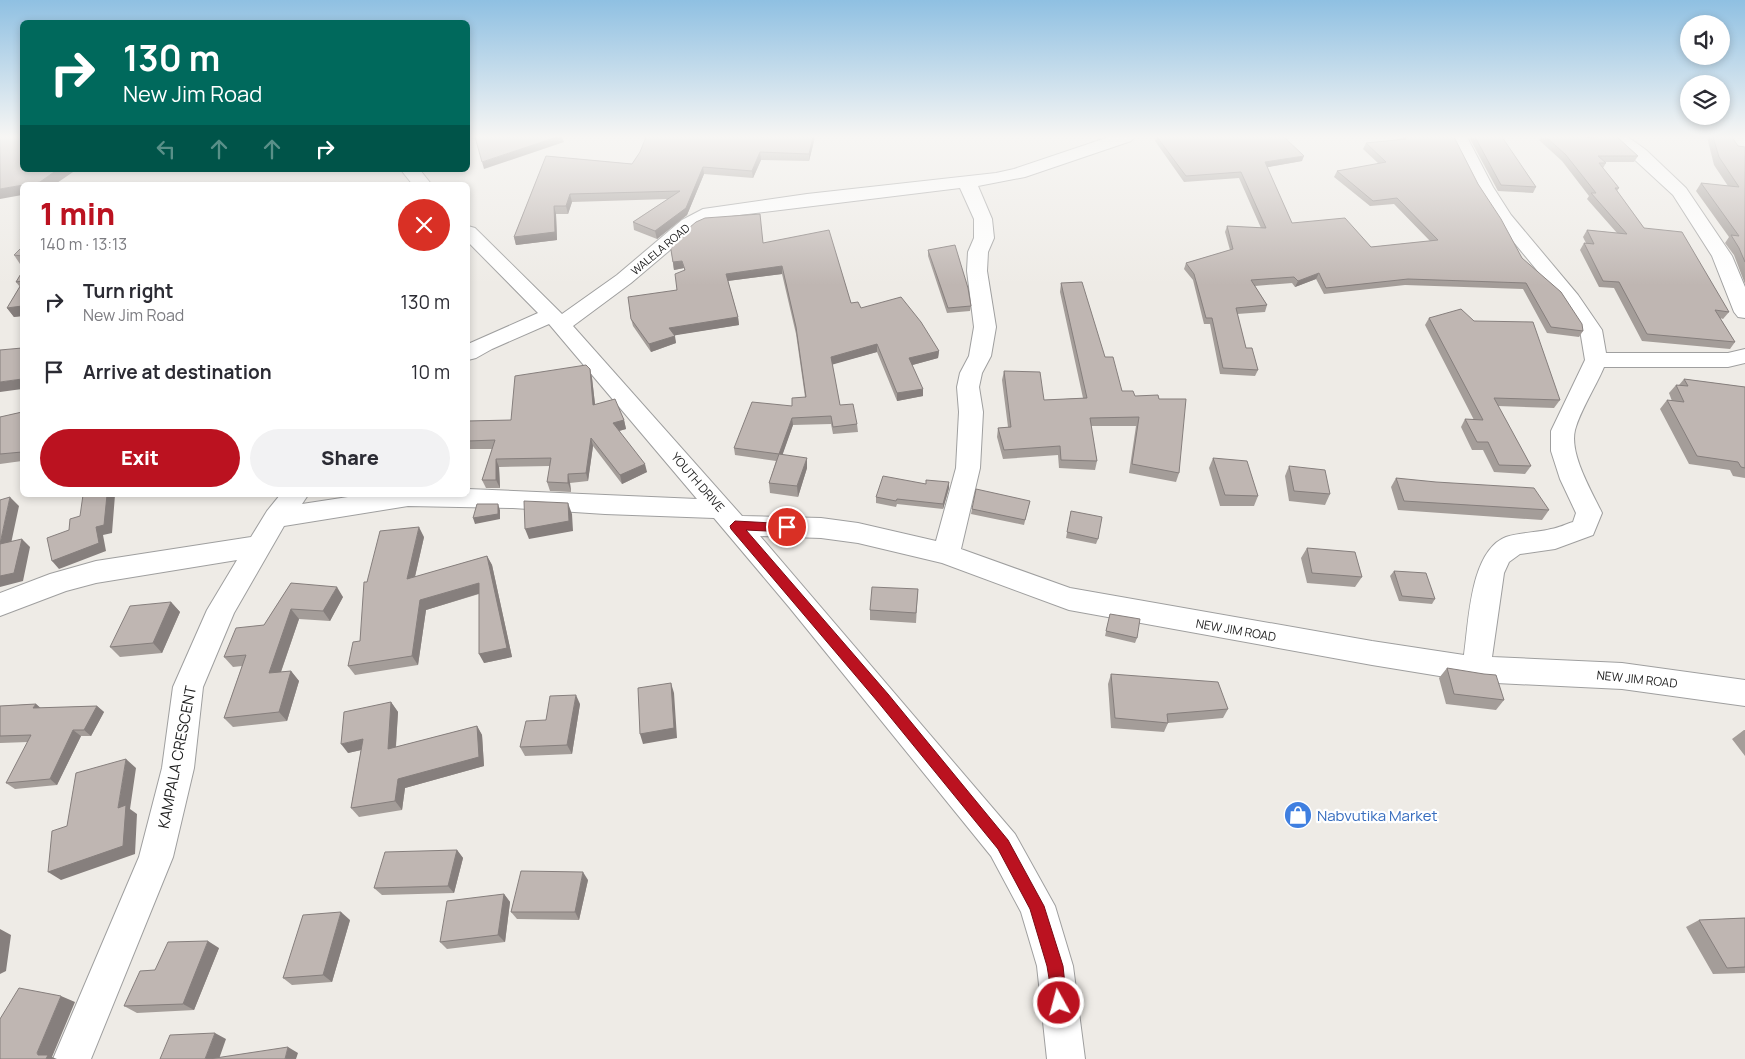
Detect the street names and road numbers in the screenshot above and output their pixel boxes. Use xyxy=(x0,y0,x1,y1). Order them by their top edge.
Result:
street label: WALELA ROAD xyxy=(628,220,692,278)
street label: YOUTH DRIVE xyxy=(667,449,729,515)
street label: NEW JIM ROAD xyxy=(1195,615,1277,645)
street label: NEW JIM ROAD xyxy=(1596,666,1678,692)
street label: KAMPALA CRESCENT xyxy=(153,684,201,830)

